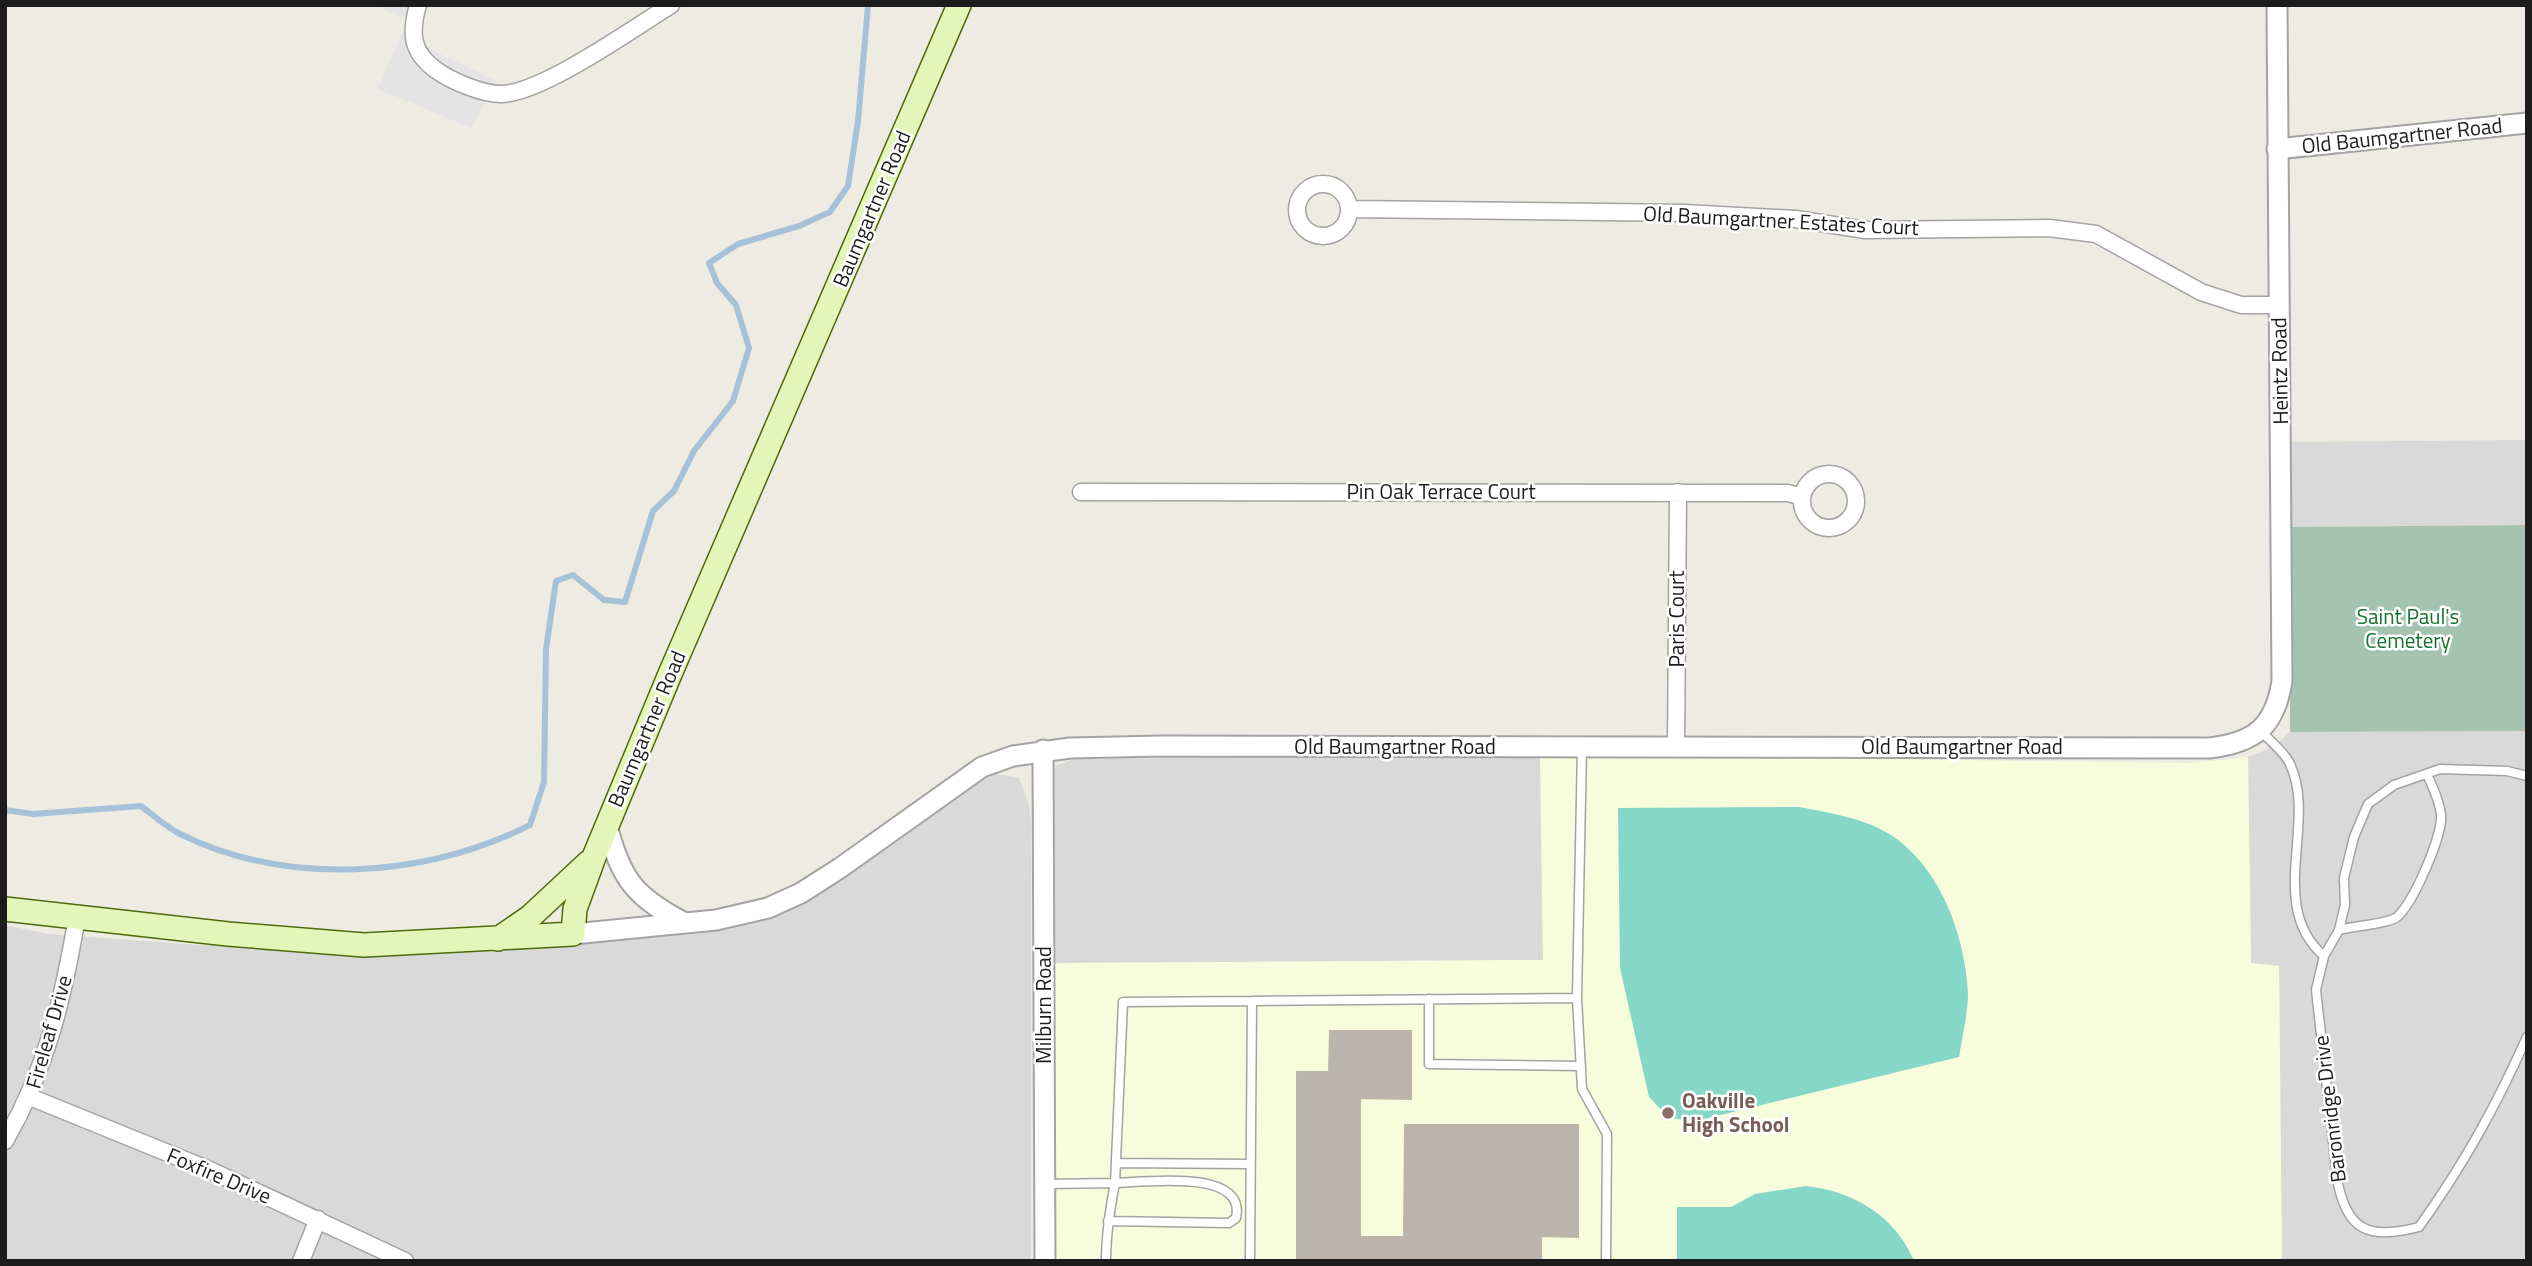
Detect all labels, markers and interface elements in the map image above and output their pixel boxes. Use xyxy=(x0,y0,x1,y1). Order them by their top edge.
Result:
street label: Old Baumgartner Road xyxy=(2300,109,2504,161)
street label: Baumgartner Road xyxy=(824,125,919,292)
street label: Old Baumgartner Estates Court xyxy=(1642,197,1920,243)
street label: Heintz Road xyxy=(2262,317,2296,425)
street label: Pin Oak Terrace Court xyxy=(1346,475,1536,507)
street label: Paris Court xyxy=(1660,570,1692,668)
park label: Saint Paul's Cemetery xyxy=(2357,600,2459,656)
street label: Baumgartner Road xyxy=(599,645,694,812)
street label: Old Baumgartner Road xyxy=(1294,730,1496,762)
street label: Old Baumgartner Road xyxy=(1861,730,2063,762)
street label: Milburn Road xyxy=(1027,946,1059,1064)
street label: Fireleaf Drive xyxy=(17,971,80,1092)
street label: Baronridge Drive xyxy=(2304,1034,2354,1184)
place label: Oakville High School xyxy=(1682,1084,1790,1140)
marker: Oakville High School xyxy=(1660,1105,1676,1121)
street label: Foxfire Drive xyxy=(162,1139,277,1211)

